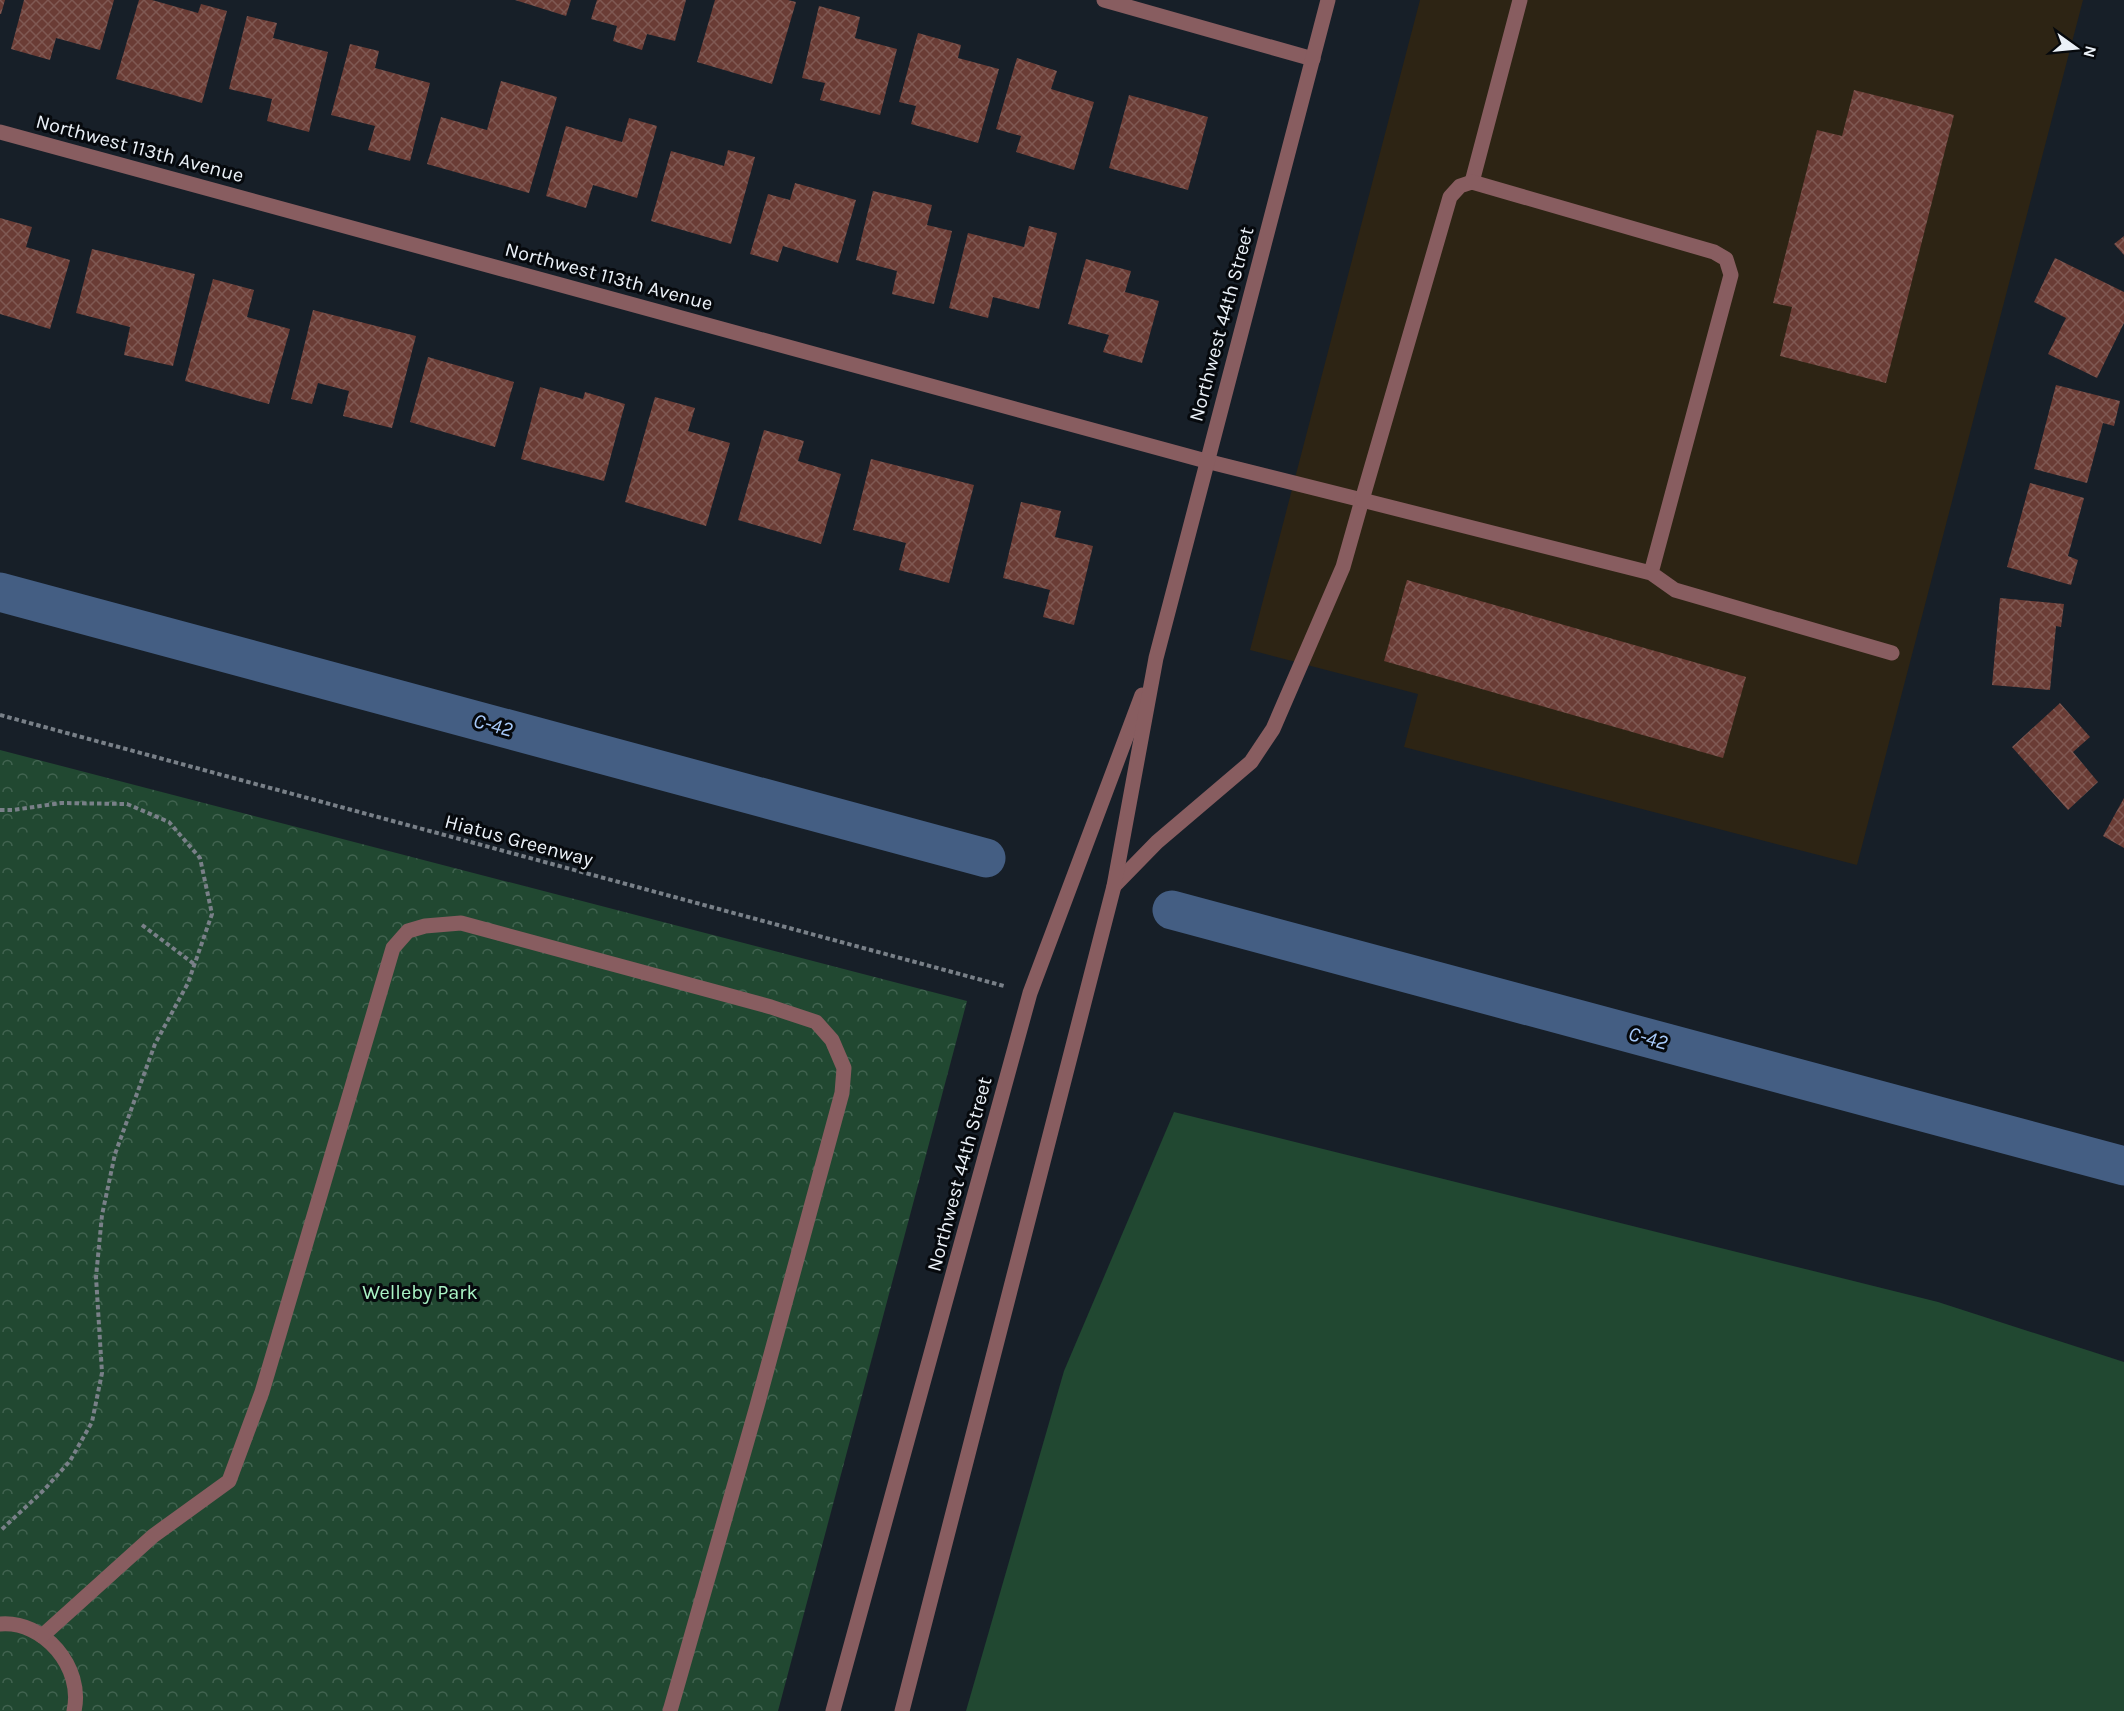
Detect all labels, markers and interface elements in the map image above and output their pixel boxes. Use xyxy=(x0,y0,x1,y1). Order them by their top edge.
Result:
north arrow xyxy=(2046,18,2106,78)
text: N xyxy=(2079,44,2101,60)
street label: Northwest 113th Avenue xyxy=(33,110,246,187)
street label: Northwest 44th Street xyxy=(1184,224,1259,424)
street label: Northwest 113th Avenue xyxy=(502,238,715,315)
water label: C-42 xyxy=(471,708,515,742)
street label: Hiatus Greenway xyxy=(442,810,596,871)
water label: C-42 xyxy=(1626,1021,1670,1055)
street label: Northwest 44th Street xyxy=(922,1074,997,1274)
park label: Welleby Park xyxy=(362,1281,478,1304)

